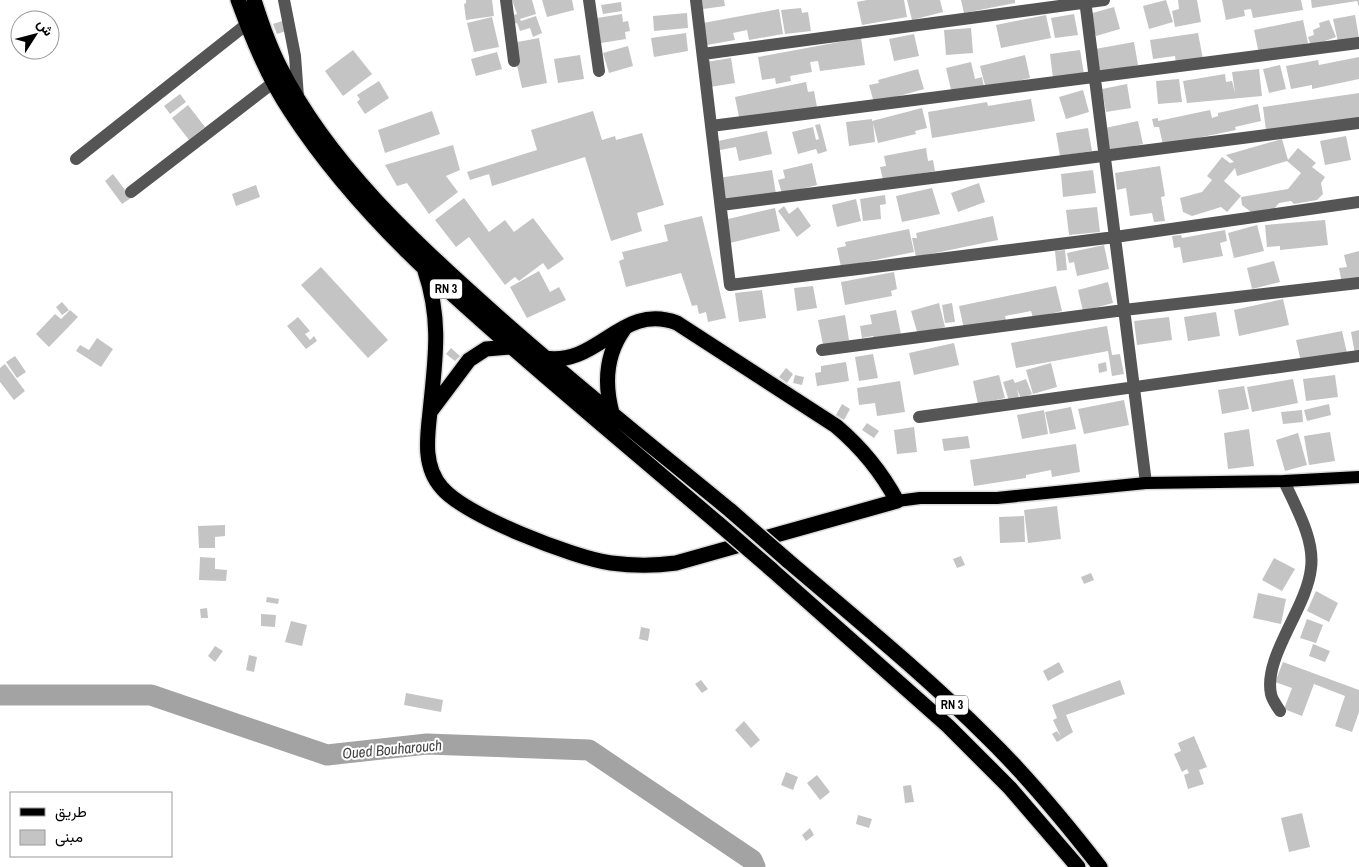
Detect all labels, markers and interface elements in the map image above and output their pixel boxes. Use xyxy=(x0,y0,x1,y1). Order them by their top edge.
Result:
north arrow xyxy=(10,10,60,60)
text: ش xyxy=(33,15,58,40)
road number: RN 3 xyxy=(430,280,462,298)
road number: RN 3 xyxy=(936,696,968,714)
water label: Oued Bouharouch xyxy=(341,734,443,764)
legend xyxy=(10,792,172,857)
text: طريق xyxy=(55,801,87,822)
text: مبنى xyxy=(55,826,83,847)

